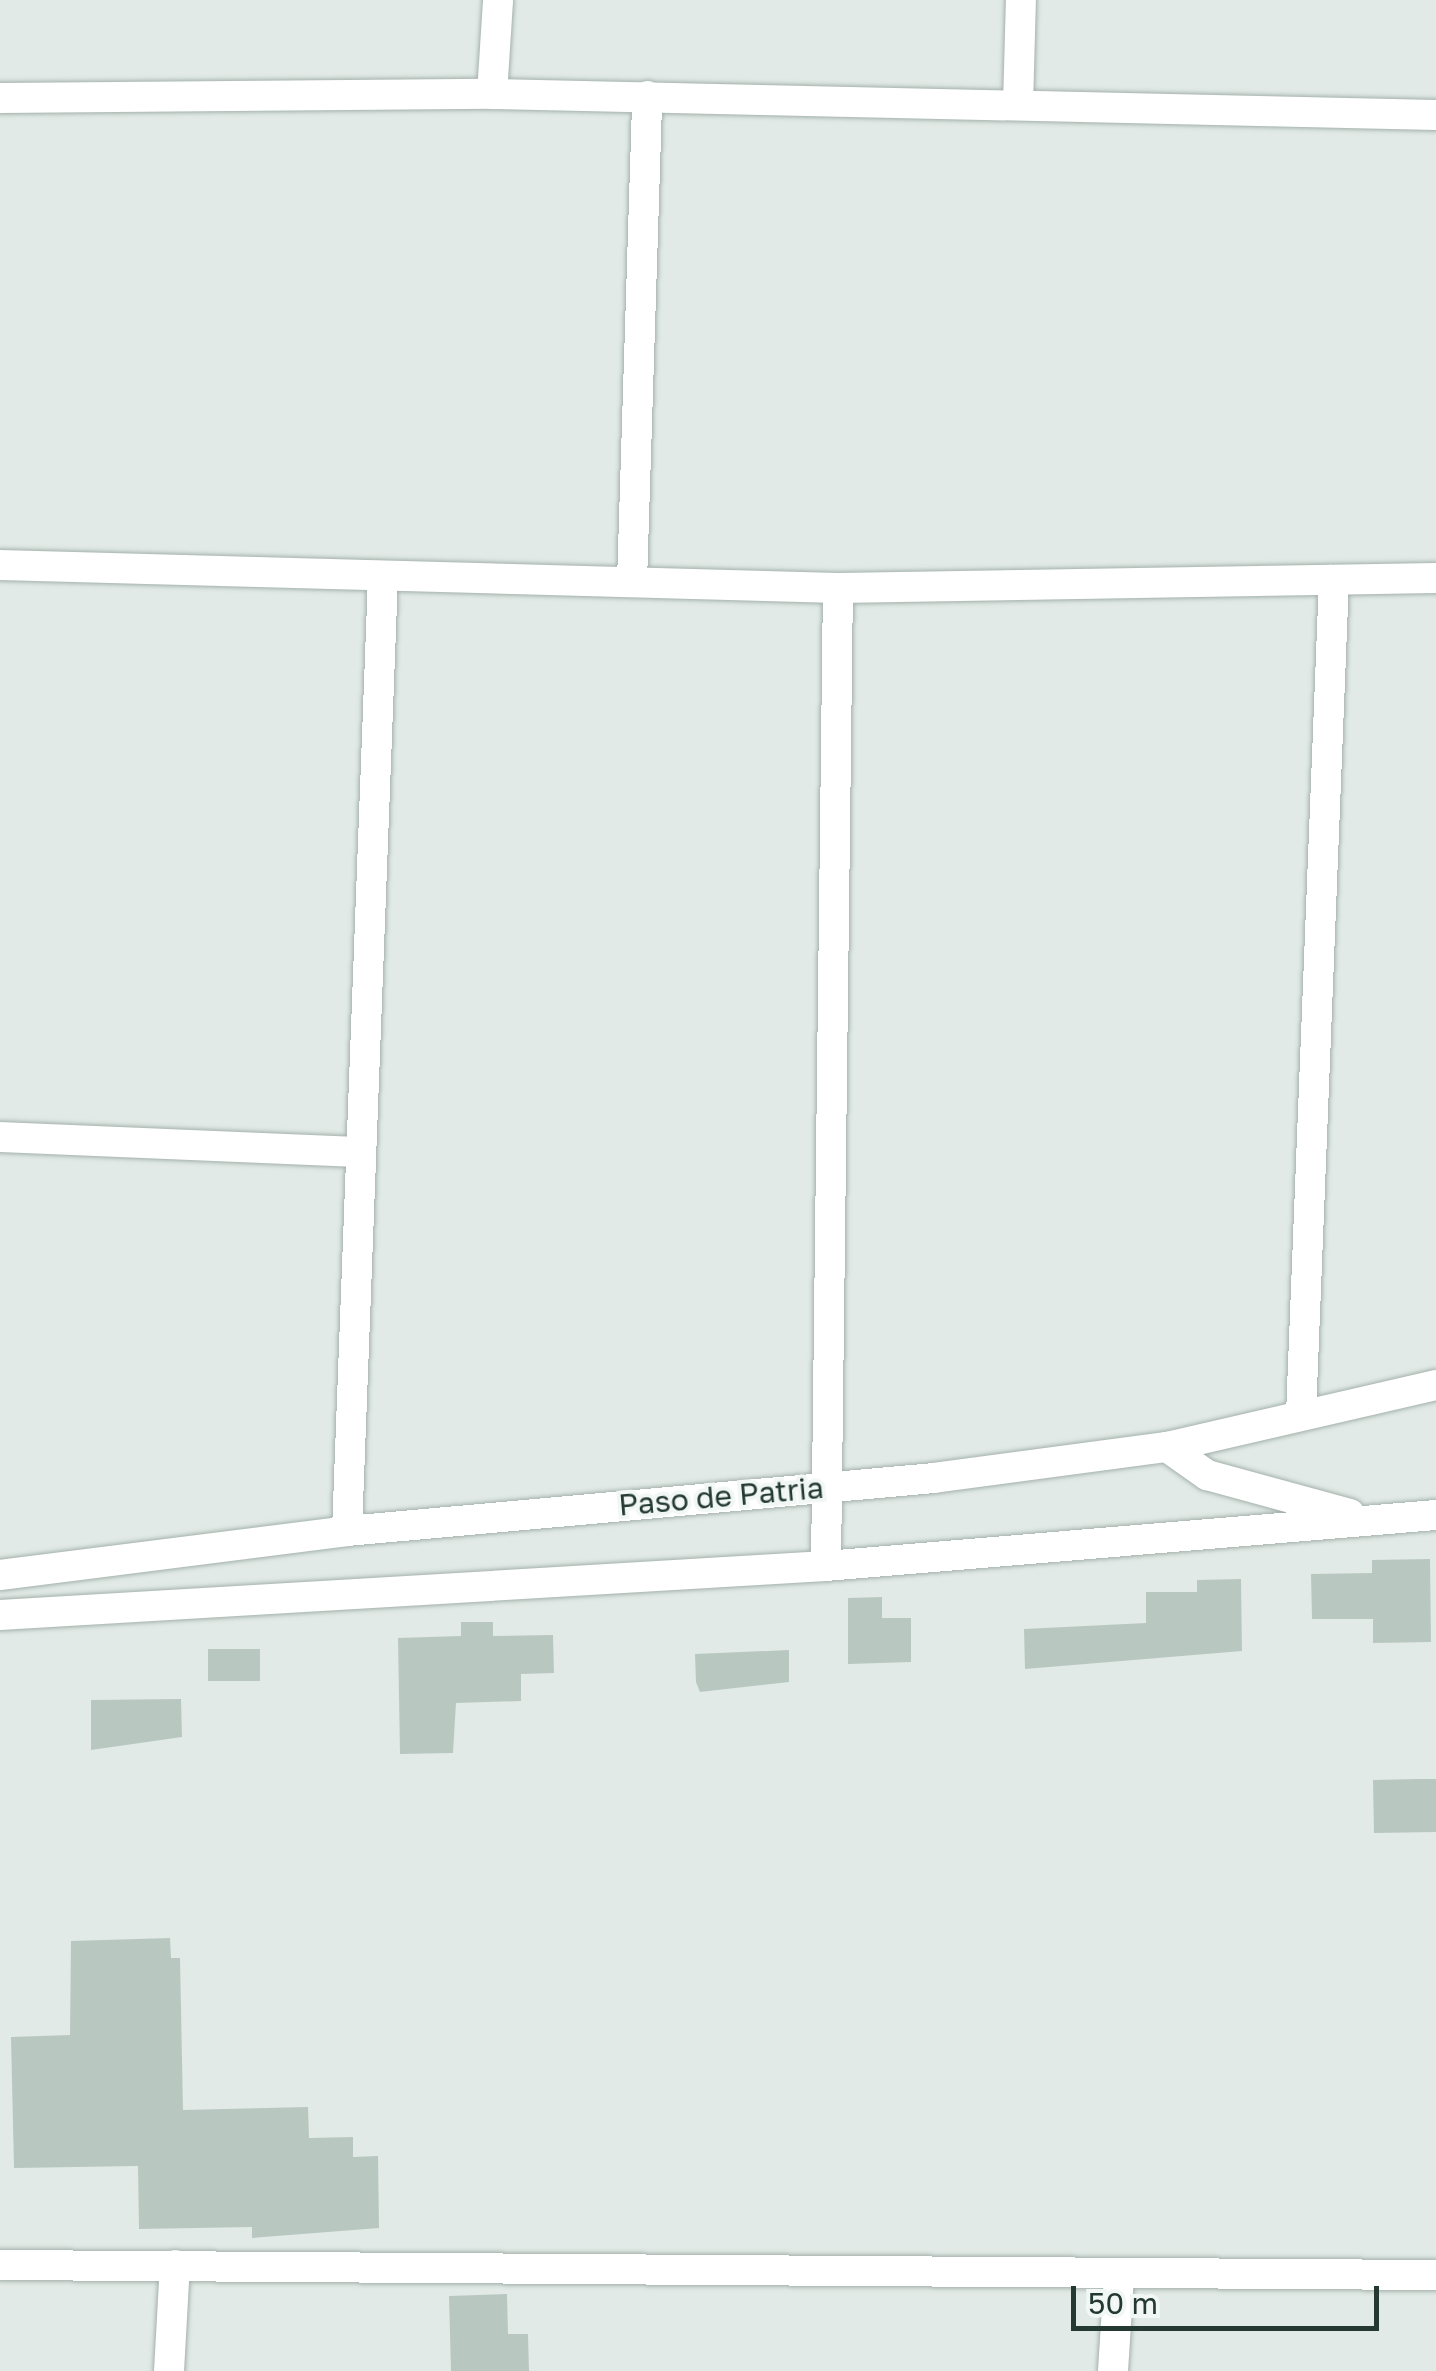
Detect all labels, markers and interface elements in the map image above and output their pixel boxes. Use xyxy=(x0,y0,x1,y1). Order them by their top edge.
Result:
street label: Paso de Patria xyxy=(617,1469,825,1523)
scale bar xyxy=(1076,2266,1384,2328)
text: 50 m xyxy=(1088,2285,1158,2321)

